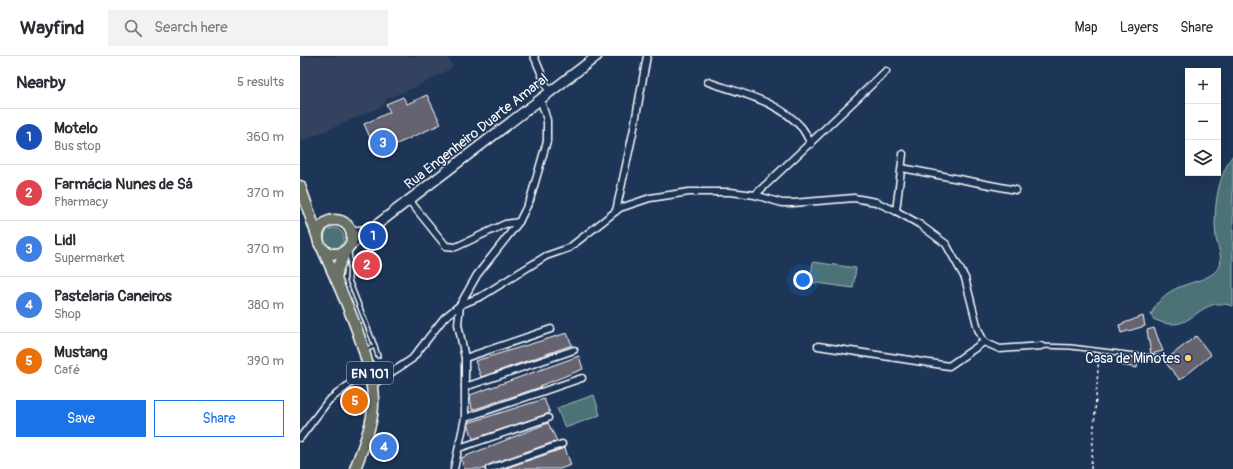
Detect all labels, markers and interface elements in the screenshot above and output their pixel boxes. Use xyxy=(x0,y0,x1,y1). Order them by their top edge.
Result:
search box xyxy=(108,10,388,46)
text: Wayfind xyxy=(20,16,84,40)
icon: search xyxy=(122,17,144,39)
text: Search here xyxy=(154,18,228,37)
text: Map xyxy=(1075,19,1098,36)
text: Layers xyxy=(1120,19,1158,36)
text: Share xyxy=(1180,19,1213,36)
map controls xyxy=(1185,68,1221,176)
button: + xyxy=(1185,68,1221,104)
street label: Rua Engenheiro Duarte Amaral xyxy=(401,70,552,193)
text: Nearby xyxy=(16,72,65,93)
text: 5 results xyxy=(237,74,284,90)
button: − xyxy=(1185,104,1221,140)
text: Motelo xyxy=(54,119,98,138)
pin: 3 xyxy=(370,128,396,158)
text: 1 xyxy=(26,129,32,145)
text: 360 m xyxy=(246,129,284,145)
text: Bus stop xyxy=(54,138,101,154)
button: layers xyxy=(1185,140,1221,176)
text: Farmácia Nunes de Sá xyxy=(54,175,193,194)
text: 2 xyxy=(25,185,33,201)
text: 370 m xyxy=(247,185,284,201)
text: Pharmacy xyxy=(54,194,108,210)
pin: 1 xyxy=(360,221,386,251)
text: Lidl xyxy=(54,231,76,250)
text: 3 xyxy=(25,241,33,257)
text: 370 m xyxy=(247,241,284,257)
text: Supermarket xyxy=(54,250,125,266)
pin: 2 xyxy=(354,250,380,280)
your location xyxy=(793,270,813,290)
text: Pastelaria Caneiros xyxy=(54,287,172,306)
text: 4 xyxy=(25,297,33,313)
text: 380 m xyxy=(247,297,284,313)
text: Shop xyxy=(54,306,81,322)
text: Mustang xyxy=(54,343,108,362)
place label: Casa de Minotes xyxy=(1085,350,1181,367)
text: 5 xyxy=(25,353,33,369)
text: 390 m xyxy=(247,353,284,369)
marker: Casa de Minotes xyxy=(1183,353,1193,363)
text: Café xyxy=(54,362,80,378)
road number: EN 101 xyxy=(347,362,393,384)
pin: 5 xyxy=(342,386,368,416)
button: Save xyxy=(16,400,146,437)
button: Share xyxy=(154,400,284,437)
pin: 4 xyxy=(371,432,397,462)

